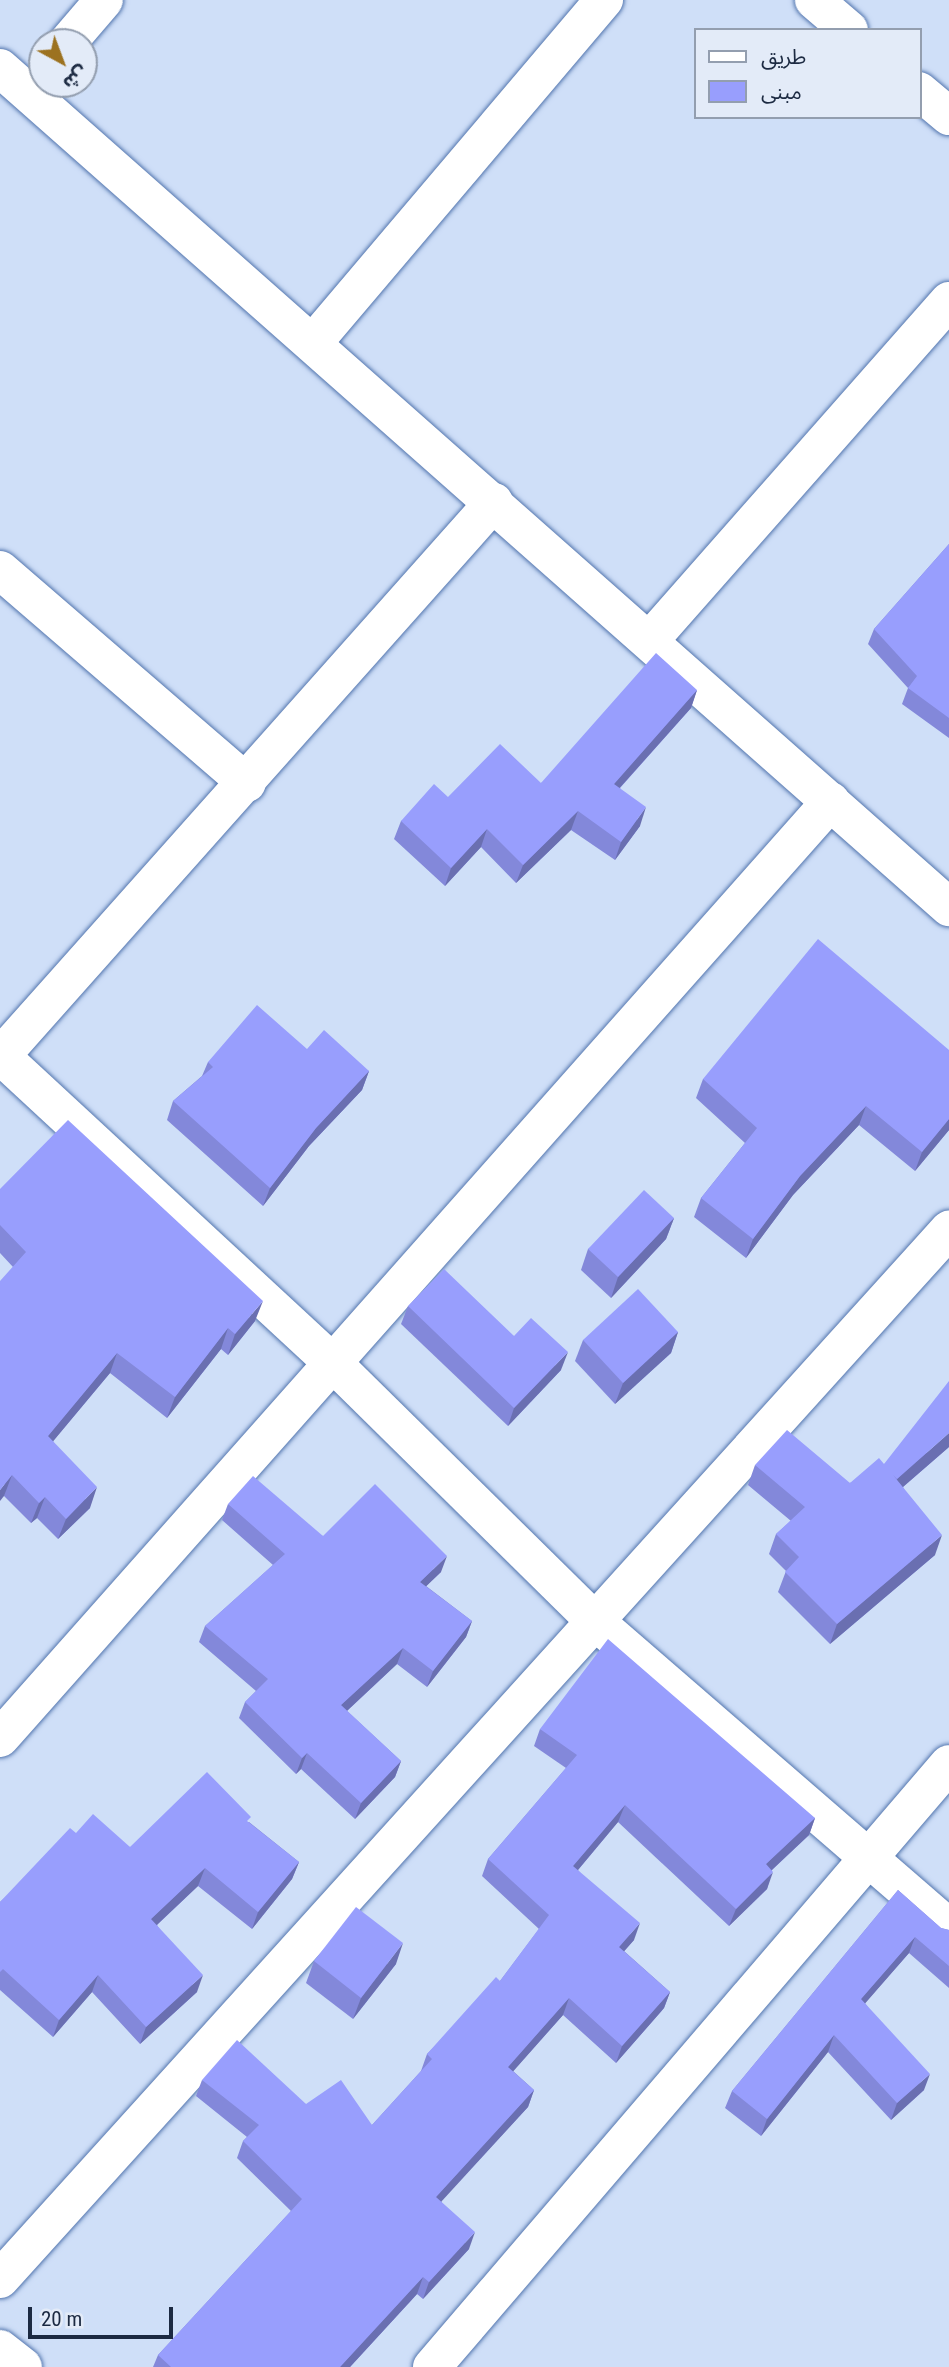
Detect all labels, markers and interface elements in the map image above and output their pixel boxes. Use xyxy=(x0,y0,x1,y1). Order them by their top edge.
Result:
north arrow xyxy=(28,28,98,98)
legend xyxy=(694,28,921,119)
text: طريق xyxy=(761,45,806,69)
text: ش xyxy=(58,60,93,95)
text: مبنى xyxy=(761,80,802,104)
scale bar xyxy=(32,2294,177,2338)
text: 20 m xyxy=(41,2307,82,2331)

